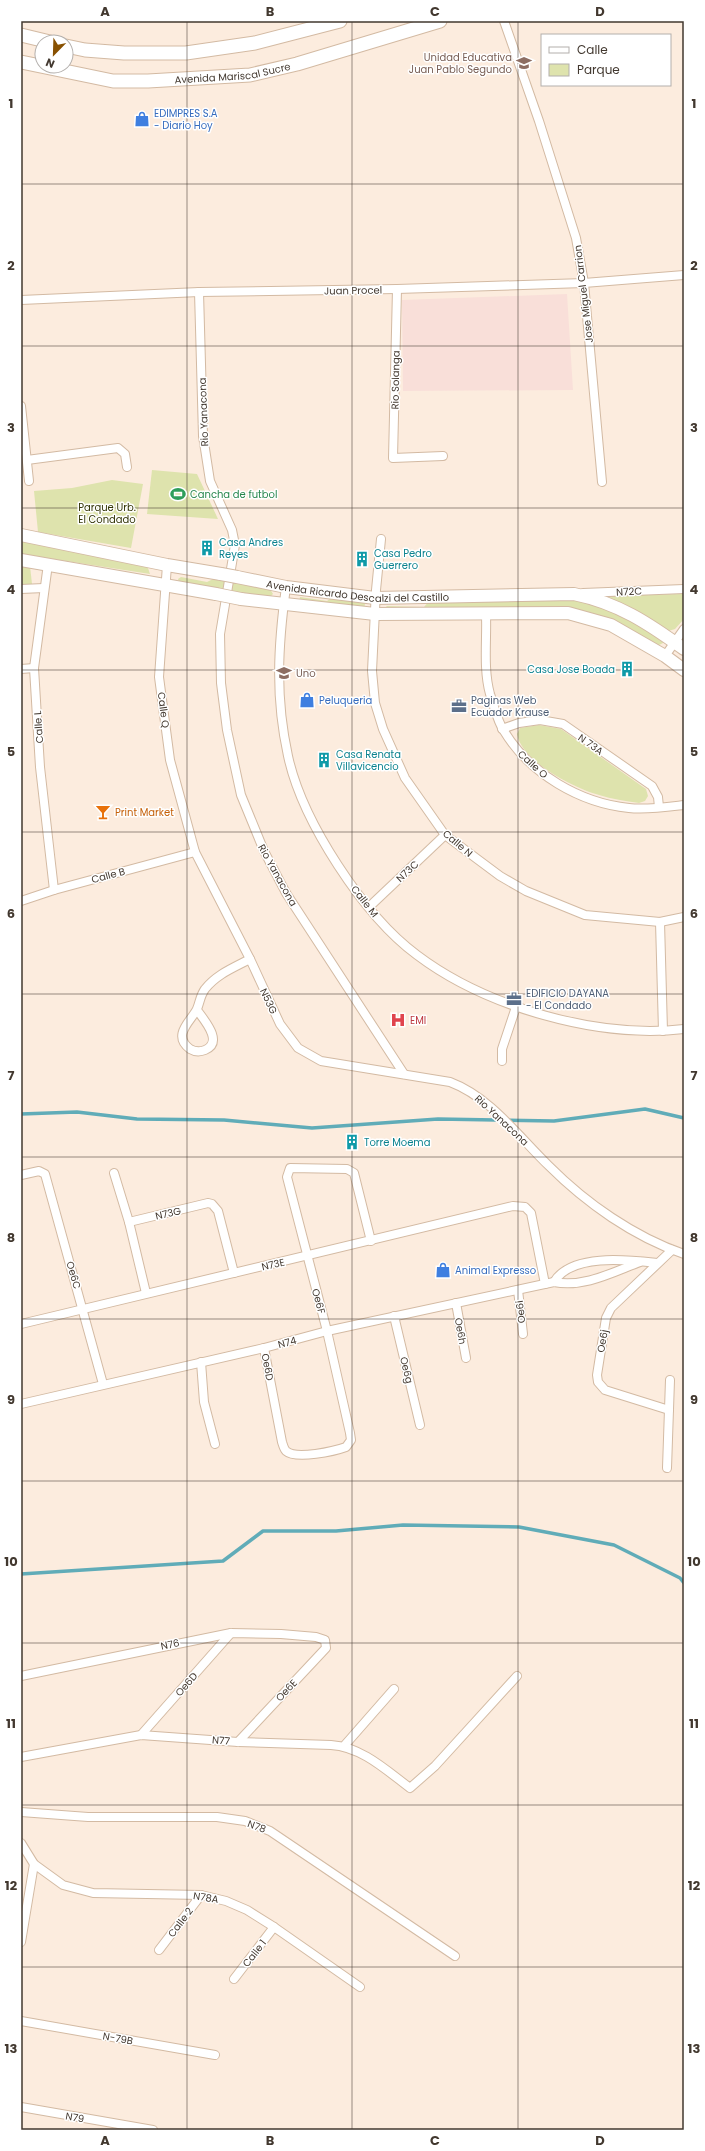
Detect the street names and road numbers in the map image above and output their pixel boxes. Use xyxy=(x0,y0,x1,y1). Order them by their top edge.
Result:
street label: Avenida Mariscal Sucre xyxy=(174,59,292,87)
street label: Jose Miguel Carrion xyxy=(570,244,597,344)
street label: Juan Procel xyxy=(324,282,382,299)
street label: Rio Solanga xyxy=(387,350,404,410)
street label: Rio Yanacona xyxy=(195,377,212,447)
street label: Avenida Ricardo Descalzi del Castillo xyxy=(265,576,449,606)
street label: N72C xyxy=(616,583,643,600)
street label: Calle Q xyxy=(154,691,173,729)
street label: Calle L xyxy=(30,710,47,744)
street label: N 73A xyxy=(575,730,607,759)
street label: Calle O xyxy=(514,747,551,782)
street label: Calle N xyxy=(439,826,476,860)
street label: Rio Yanacona xyxy=(254,841,301,909)
street label: N73C xyxy=(393,857,422,886)
street label: Calle B xyxy=(90,864,127,887)
street label: Calle M xyxy=(347,882,382,920)
street label: N53G xyxy=(256,986,281,1017)
street label: Rio Yanacona xyxy=(471,1091,532,1149)
street label: N73G xyxy=(154,1203,183,1224)
street label: N73E xyxy=(260,1255,286,1274)
street label: Oe6C xyxy=(62,1260,85,1291)
street label: Oe6F xyxy=(308,1287,329,1315)
street label: Oe6i xyxy=(512,1300,529,1324)
street label: Oe6h xyxy=(451,1317,470,1346)
street label: Oe6j xyxy=(593,1329,612,1354)
street label: N74 xyxy=(276,1333,298,1352)
street label: Oe6D xyxy=(258,1352,277,1382)
street label: Oe6g xyxy=(396,1355,417,1385)
street label: N76 xyxy=(159,1635,181,1654)
street label: Oe6D xyxy=(172,1669,201,1700)
street label: Oe6E xyxy=(272,1676,301,1705)
street label: N77 xyxy=(211,1732,231,1749)
street label: N78 xyxy=(245,1816,268,1837)
street label: N78A xyxy=(192,1888,220,1907)
street label: Calle 2 xyxy=(164,1904,197,1940)
street label: Calle 1 xyxy=(239,1936,270,1970)
street label: N-79B xyxy=(102,2028,134,2049)
street label: N79 xyxy=(64,2108,85,2127)

